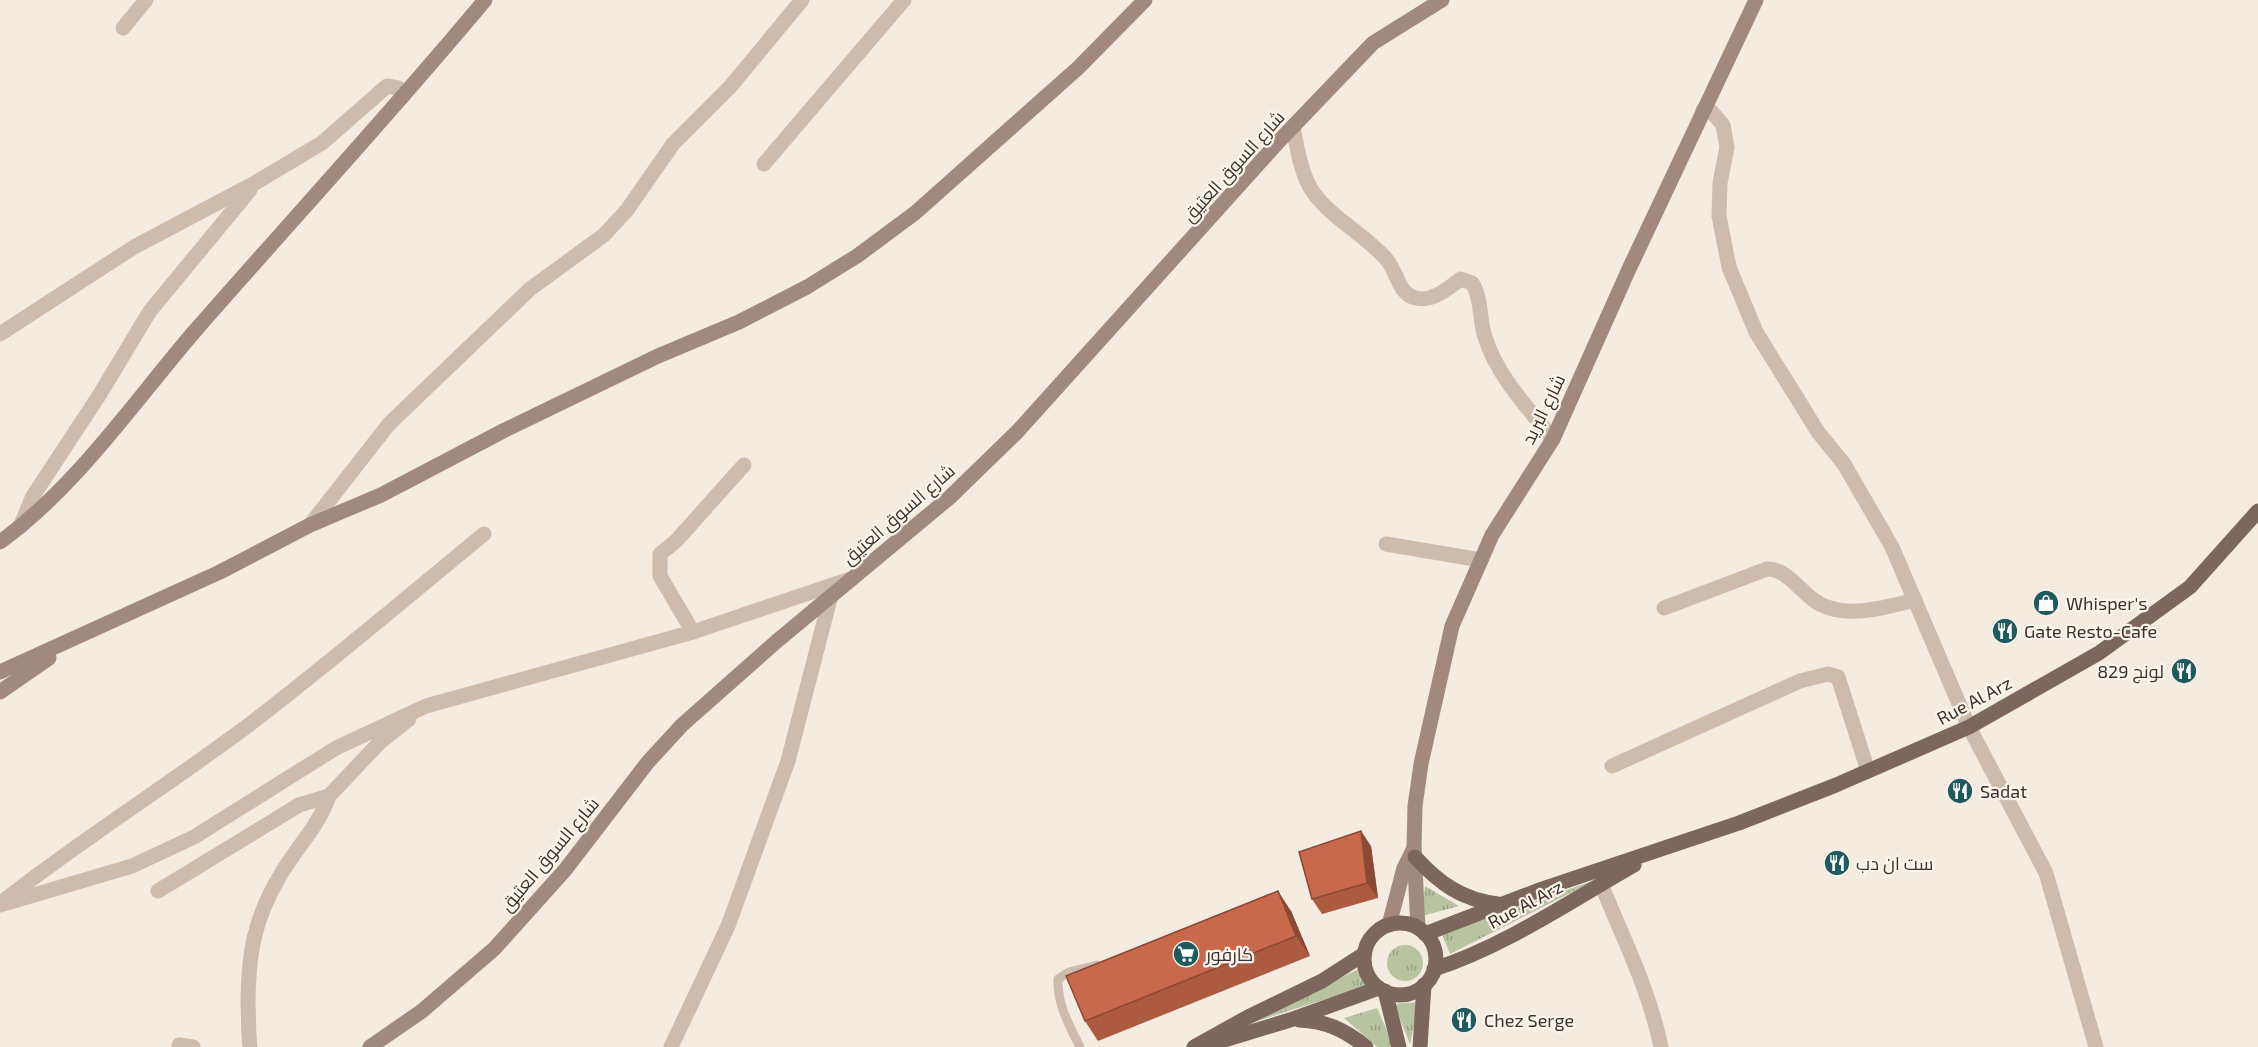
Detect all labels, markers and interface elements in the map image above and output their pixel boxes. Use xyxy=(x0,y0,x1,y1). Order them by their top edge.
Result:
street label: شارع السوق العتيق xyxy=(1177,106,1290,227)
street label: شارع البريد xyxy=(1517,370,1571,449)
street label: شارع السوق العتيق xyxy=(837,459,960,570)
shop icon: Whisper's xyxy=(2031,588,2061,618)
place label: Whisper's xyxy=(2066,592,2147,614)
restaurant icon: Gate Resto-Cafe xyxy=(1990,616,2020,646)
place label: Gate Resto-Cafe xyxy=(2024,620,2157,642)
restaurant icon: لونج 829 xyxy=(2169,656,2199,686)
place label: لونج 829 xyxy=(2097,660,2164,684)
street label: Rue Al Arz xyxy=(1933,671,2015,729)
restaurant icon: Sadat xyxy=(1945,776,1975,806)
place label: Sadat xyxy=(1980,780,2027,802)
street label: شارع السوق العتيق xyxy=(495,793,605,917)
restaurant icon: ست ان دب xyxy=(1822,848,1852,878)
place label: ست ان دب xyxy=(1856,852,1933,875)
street label: Rue Al Arz xyxy=(1484,875,1566,933)
supermarket icon: كارفور xyxy=(1171,939,1201,969)
place label: كارفور xyxy=(1205,943,1253,966)
restaurant icon: Chez Serge xyxy=(1449,1005,1479,1035)
place label: Chez Serge xyxy=(1484,1009,1574,1031)

